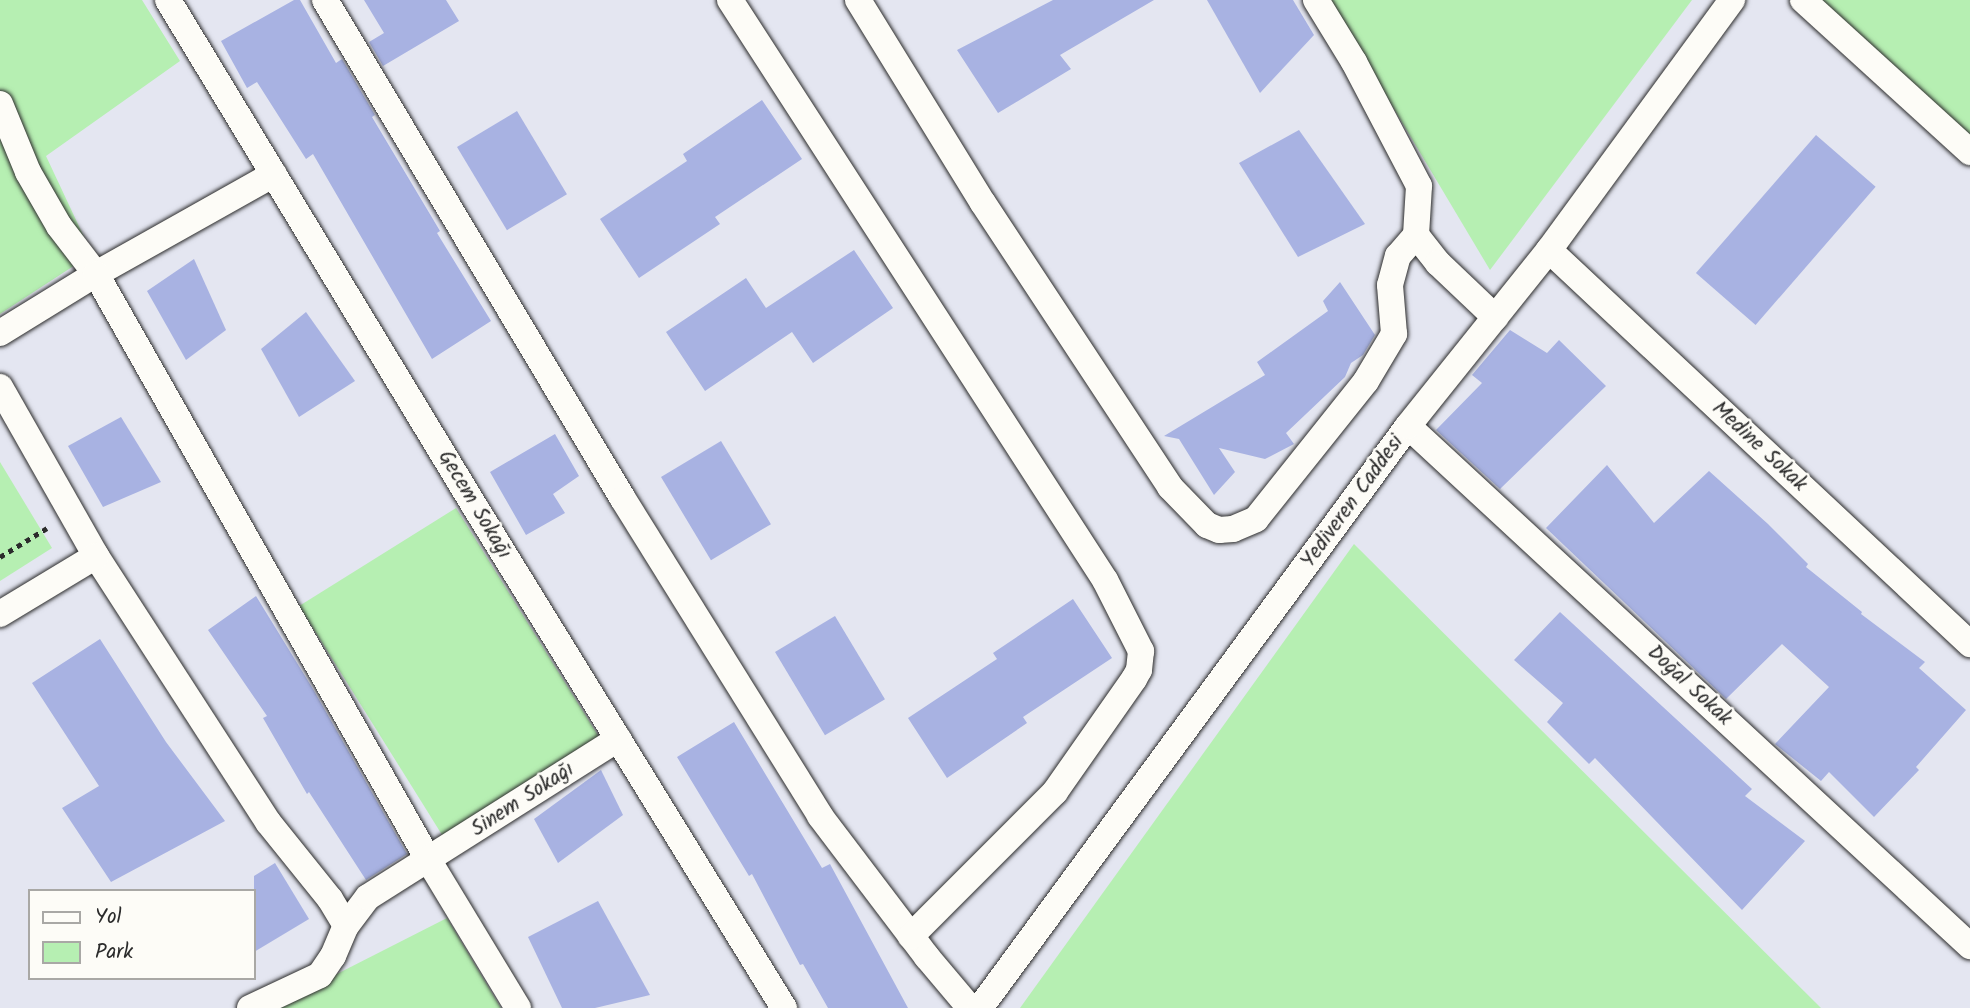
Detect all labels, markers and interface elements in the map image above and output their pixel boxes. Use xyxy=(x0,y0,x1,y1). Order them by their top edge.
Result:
street label: Medine Sokak xyxy=(1706,397,1812,497)
street label: Yediveren Caddesi xyxy=(1296,431,1410,573)
street label: Gecem Sokağı xyxy=(432,446,516,564)
street label: Doğal Sokak xyxy=(1641,640,1737,732)
street label: Sinem Sokağı xyxy=(467,757,579,843)
legend xyxy=(28,889,256,980)
text: Yol xyxy=(95,901,122,934)
text: Park xyxy=(95,936,133,969)

